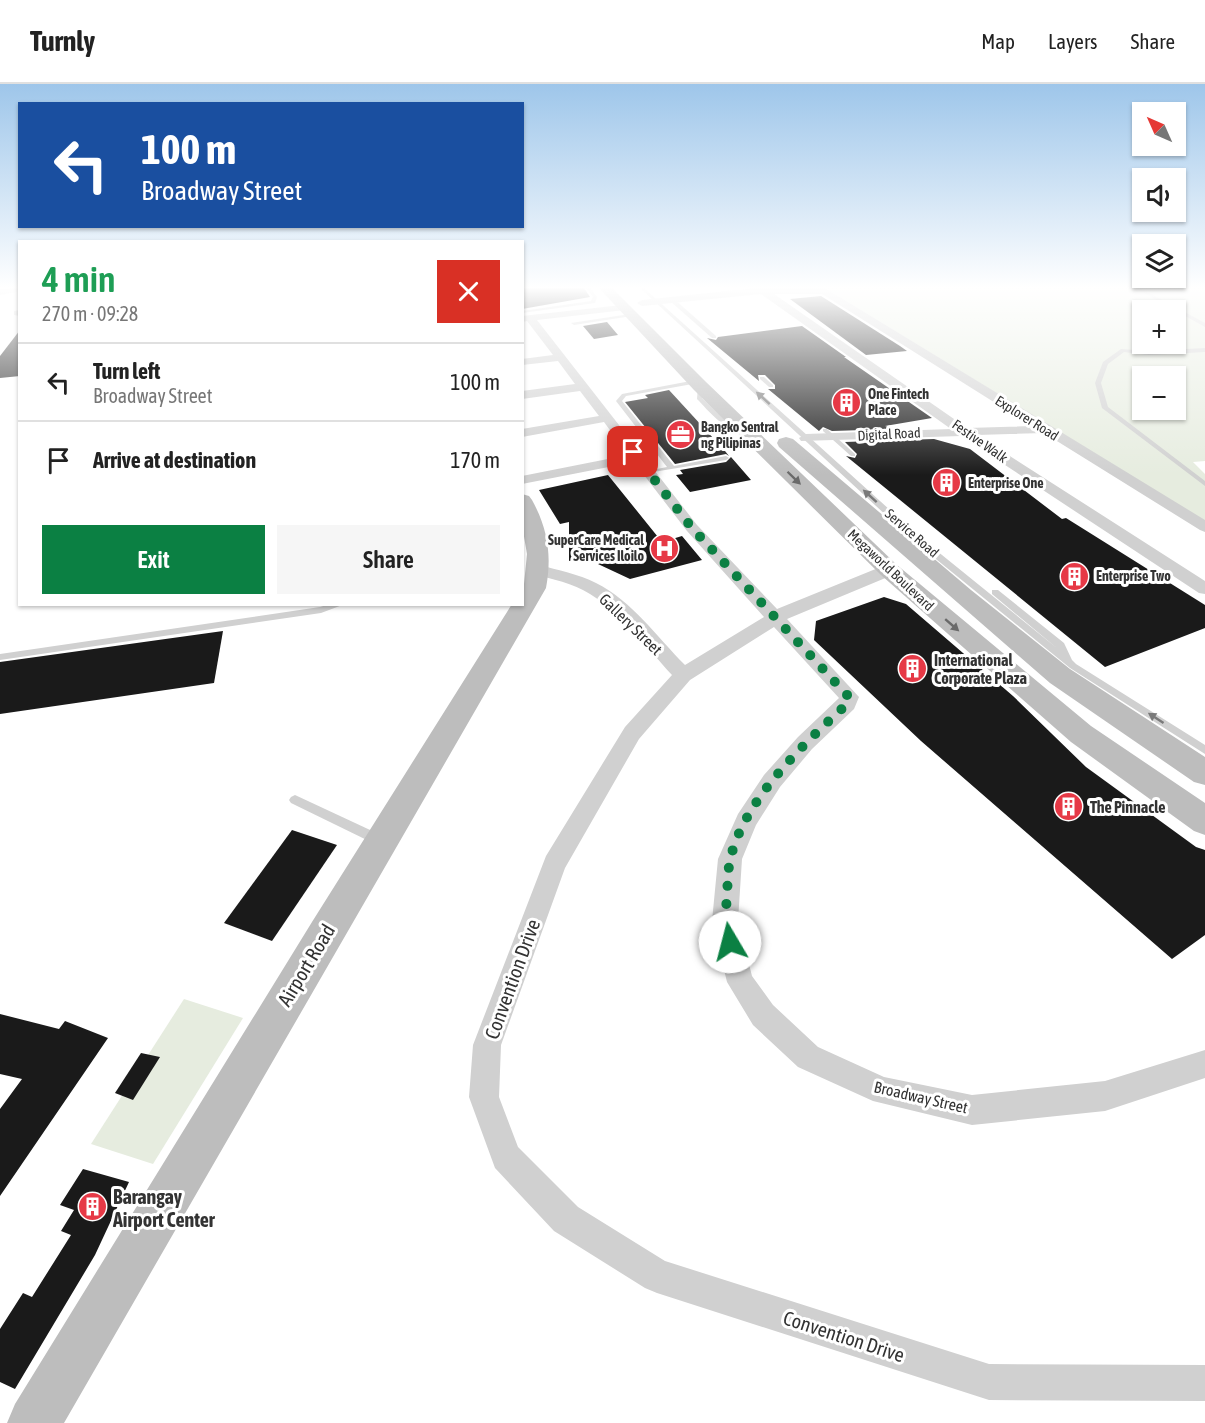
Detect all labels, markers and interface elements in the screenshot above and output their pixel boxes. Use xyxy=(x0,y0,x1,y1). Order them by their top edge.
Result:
text: Turnly xyxy=(30,25,95,57)
text: Map xyxy=(981,29,1015,53)
text: Layers xyxy=(1048,29,1098,53)
text: Share xyxy=(1131,29,1175,53)
north arrow xyxy=(1132,102,1186,156)
map controls xyxy=(1132,102,1186,420)
text: 100 m xyxy=(141,125,236,173)
icon: left xyxy=(42,126,120,204)
button: sound xyxy=(1132,168,1186,222)
text: Broadway Street xyxy=(141,175,302,206)
button: layers xyxy=(1132,234,1186,288)
text: 4 min xyxy=(42,258,116,300)
button: close xyxy=(437,260,500,323)
button: + xyxy=(1132,300,1186,354)
text: 270 m · 09:28 xyxy=(42,302,138,325)
text: Turn left xyxy=(93,358,160,384)
icon: left xyxy=(42,366,75,399)
button: − xyxy=(1132,366,1186,420)
text: 100 m xyxy=(450,369,500,395)
text: Broadway Street xyxy=(93,384,212,407)
building icon: One Fintech Place xyxy=(831,386,863,418)
place label: One Fintech Place xyxy=(868,386,929,418)
one-way arrow xyxy=(756,392,771,405)
street label: Explorer Road xyxy=(992,392,1062,444)
street label: Festive Walk xyxy=(949,416,1011,466)
office icon: Bangko Sentral ng Pilipinas xyxy=(664,419,696,451)
place label: Bangko Sentral ng Pilipinas xyxy=(701,419,779,451)
street label: Digital Road xyxy=(857,424,921,444)
pin xyxy=(607,426,658,477)
icon: arrive xyxy=(616,435,649,468)
icon: arrive xyxy=(42,444,75,477)
text: Arrive at destination xyxy=(93,447,256,473)
text: 170 m xyxy=(450,447,500,473)
building icon: Enterprise One xyxy=(931,467,963,499)
one-way arrow xyxy=(787,470,801,484)
place label: Enterprise One xyxy=(968,475,1044,491)
one-way arrow xyxy=(863,490,878,503)
street label: Service Road xyxy=(882,505,942,561)
button: Exit xyxy=(42,525,265,594)
button: Share xyxy=(277,525,500,594)
street label: Megaworld Boulevard xyxy=(845,526,937,614)
place label: SuperCare Medical Services Iloilo xyxy=(548,532,644,564)
hospital icon: SuperCare Medical Services Iloilo xyxy=(649,532,681,564)
building icon: Enterprise Two xyxy=(1059,560,1091,592)
place label: Enterprise Two xyxy=(1096,568,1171,584)
street label: Gallery Street xyxy=(595,590,666,659)
one-way arrow xyxy=(944,618,959,631)
place label: International Corporate Plaza xyxy=(934,651,1027,687)
building icon: International Corporate Plaza xyxy=(897,653,929,685)
one-way arrow xyxy=(1148,713,1164,724)
building icon: The Pinnacle xyxy=(1053,791,1085,823)
place label: The Pinnacle xyxy=(1090,798,1166,816)
position arrow xyxy=(698,910,762,974)
street label: Convention Drive xyxy=(480,916,544,1042)
street label: Airport Road xyxy=(273,920,339,1010)
street label: Broadway Street xyxy=(872,1077,970,1118)
place label: Barangay Airport Center xyxy=(112,1185,216,1231)
building icon: Barangay Airport Center xyxy=(76,1191,108,1223)
street label: Convention Drive xyxy=(781,1306,907,1366)

